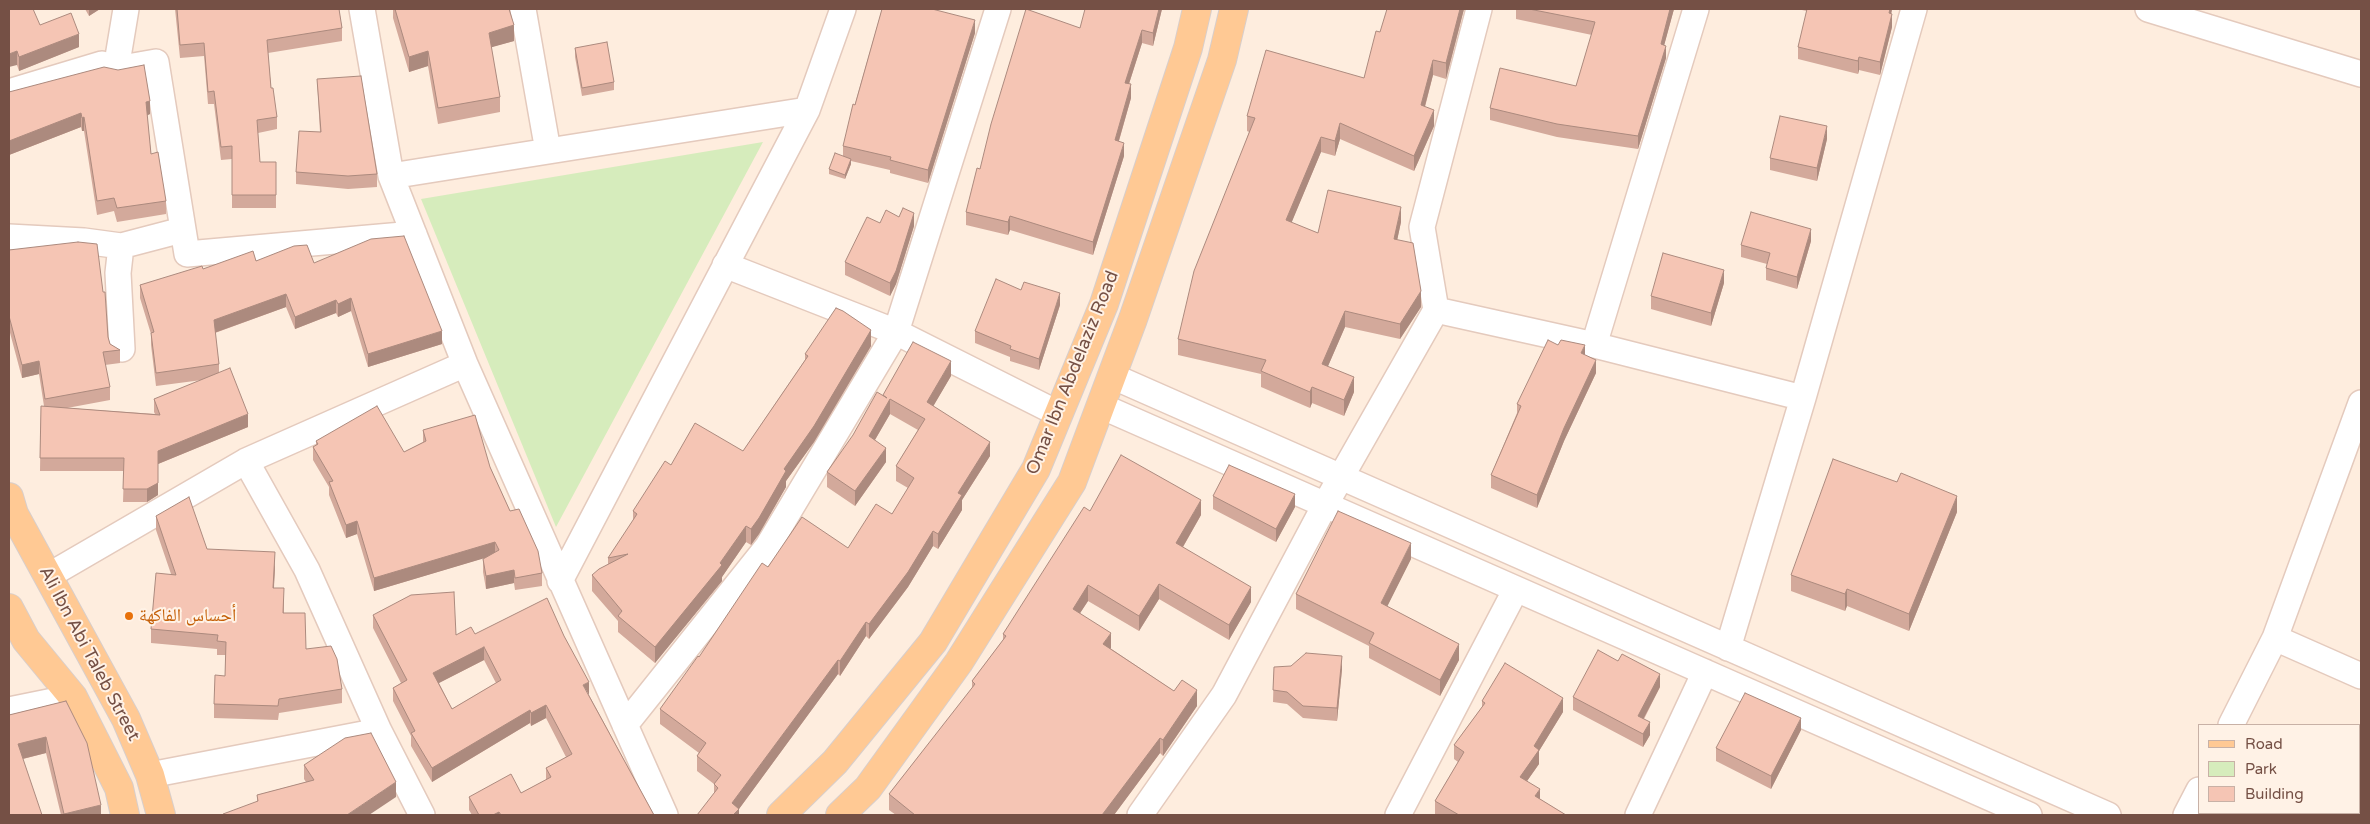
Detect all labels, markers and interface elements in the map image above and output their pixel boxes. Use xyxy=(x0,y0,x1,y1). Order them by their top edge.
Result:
street label: Omar Ibn Abdelaziz Road xyxy=(1022,268,1124,478)
street label: Ali Ibn Abi Taleb Street xyxy=(34,563,144,745)
place label: أحساس الفاكهة xyxy=(139,605,236,627)
marker: أحساس الفاكهة xyxy=(123,610,135,622)
legend xyxy=(2198,724,2360,814)
text: Road xyxy=(2245,735,2283,753)
text: Park xyxy=(2245,760,2277,778)
text: Building xyxy=(2245,785,2304,803)

